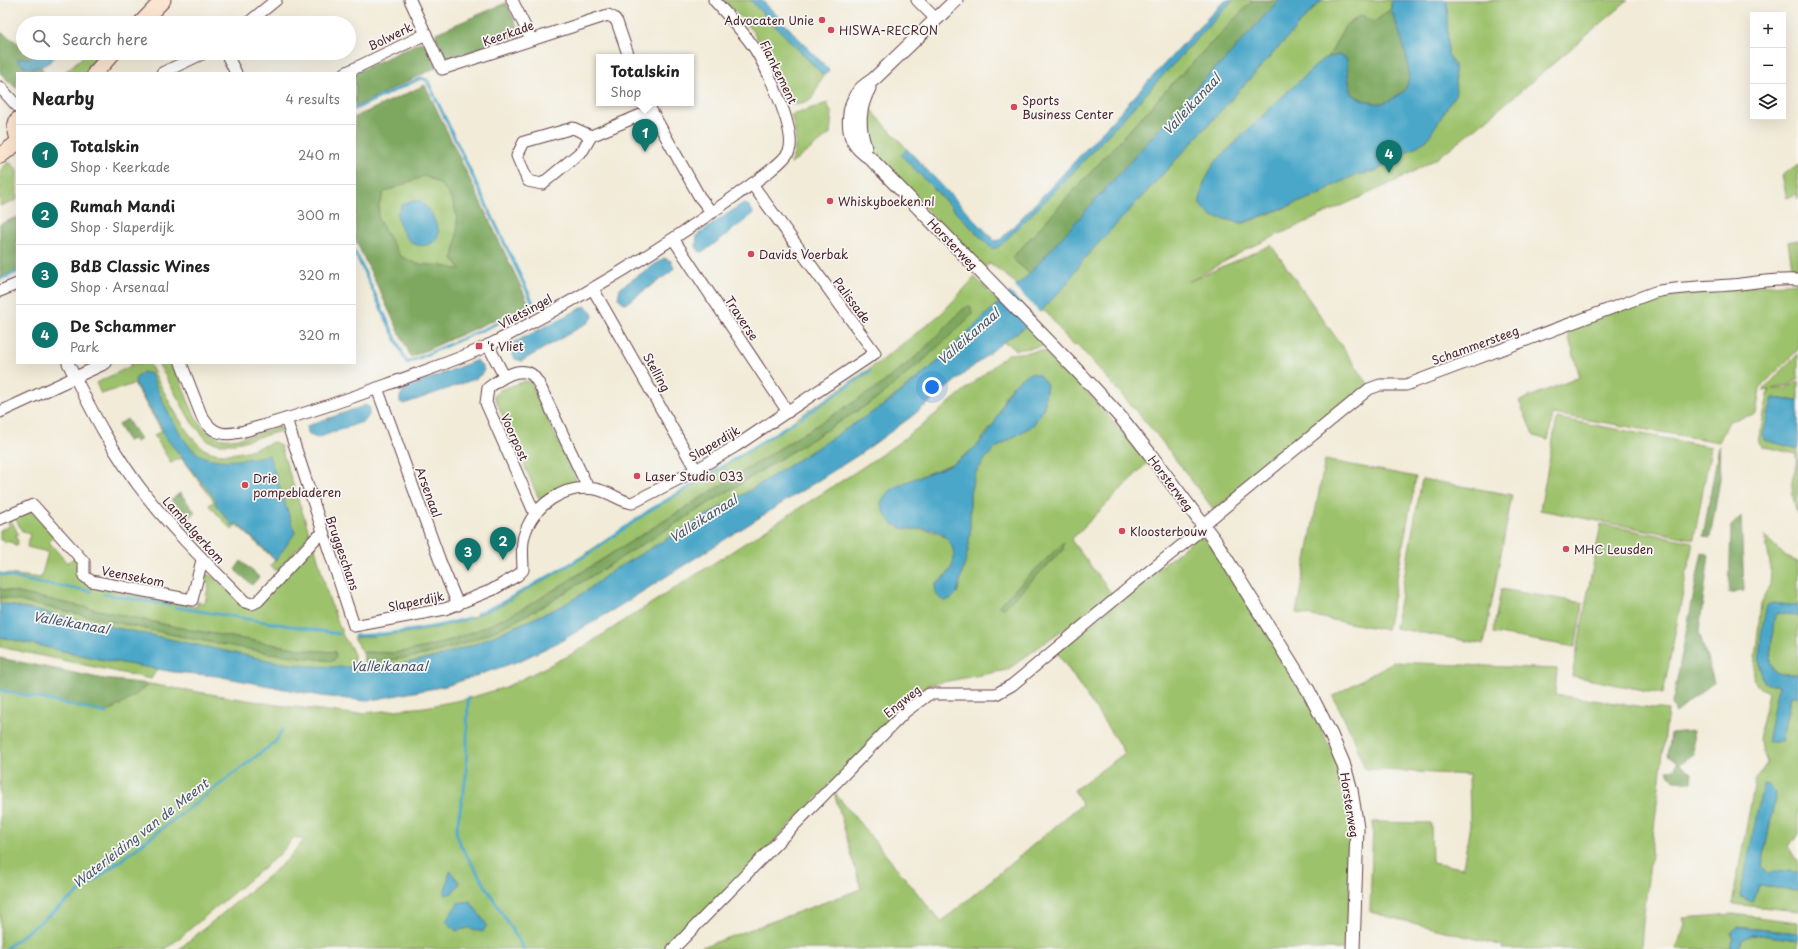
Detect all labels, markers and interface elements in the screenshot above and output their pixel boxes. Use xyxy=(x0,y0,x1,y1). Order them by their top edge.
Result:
place label: Advocaten Unie xyxy=(724,11,814,29)
map controls xyxy=(1750,12,1786,120)
button: + xyxy=(1750,12,1786,48)
marker: Advocaten Unie xyxy=(817,15,827,25)
search box xyxy=(16,16,356,60)
street label: Keerkade xyxy=(480,16,536,50)
street label: Bolwerk xyxy=(365,17,415,55)
place label: HISWA-RECRON xyxy=(839,21,938,39)
marker: HISWA-RECRON xyxy=(826,25,836,35)
icon: search xyxy=(30,27,52,49)
text: Search here xyxy=(62,27,148,50)
street label: Flankement xyxy=(756,37,802,107)
button: − xyxy=(1750,48,1786,84)
popup xyxy=(596,54,694,106)
text: Totalskin xyxy=(610,59,680,82)
water label: Valleikanaal xyxy=(1158,68,1226,139)
text: Shop xyxy=(610,82,641,101)
button: layers xyxy=(1750,84,1786,120)
text: Nearby xyxy=(32,85,94,111)
text: 4 results xyxy=(286,89,340,108)
place label: Sports Business Center xyxy=(1022,91,1114,123)
marker: Sports Business Center xyxy=(1009,102,1019,112)
pin: 1 xyxy=(632,119,658,152)
text: Totalskin xyxy=(70,134,139,157)
pin: 4 xyxy=(1376,140,1402,173)
text: 1 xyxy=(42,145,48,164)
text: 240 m xyxy=(298,145,340,164)
text: Shop · Keerkade xyxy=(70,157,170,176)
place label: Whiskyboeken.nl xyxy=(838,192,934,210)
text: Rumah Mandi xyxy=(70,194,175,217)
marker: Whiskyboeken.nl xyxy=(825,196,835,206)
text: 2 xyxy=(40,205,50,224)
text: 300 m xyxy=(296,205,340,224)
street label: Horsterweg xyxy=(924,214,982,274)
text: Shop · Slaperdijk xyxy=(70,217,174,236)
place label: Davids Voerbak xyxy=(759,245,848,263)
marker: Davids Voerbak xyxy=(746,249,756,259)
text: BdB Classic Wines xyxy=(70,254,210,277)
text: 3 xyxy=(41,265,49,284)
text: 320 m xyxy=(298,265,340,284)
street label: Palissade xyxy=(829,273,875,327)
text: Shop · Arsenaal xyxy=(70,277,169,296)
street label: Vlietsingel xyxy=(495,289,555,333)
street label: Traverse xyxy=(721,292,763,344)
water label: Valleikanaal xyxy=(933,302,1005,368)
text: De Schammer xyxy=(70,314,176,337)
street label: Schammersteeg xyxy=(1429,321,1521,369)
text: 4 xyxy=(41,325,49,344)
text: 320 m xyxy=(298,325,340,344)
text: Park xyxy=(70,337,99,356)
place label: 't Vliet xyxy=(487,337,524,355)
marker: 't Vliet xyxy=(474,341,484,351)
street label: Stelling xyxy=(639,349,675,395)
your location xyxy=(922,377,942,397)
street label: Voorpost xyxy=(497,411,533,464)
street label: Slaperdijk xyxy=(685,421,743,465)
street label: Horsterweg xyxy=(1144,451,1198,515)
street label: Arsenaal xyxy=(412,464,446,520)
place label: Laser Studio 033 xyxy=(645,467,743,485)
place label: Drie pompebladeren xyxy=(253,469,341,501)
marker: Laser Studio 033 xyxy=(632,471,642,481)
marker: Drie pompebladeren xyxy=(240,480,250,490)
water label: Valleikanaal xyxy=(665,488,743,546)
street label: Lambalgerkom xyxy=(159,492,229,568)
street label: Bruggeschans xyxy=(322,513,364,593)
place label: Kloosterbouw xyxy=(1130,522,1207,540)
marker: Kloosterbouw xyxy=(1117,526,1127,536)
pin: 2 xyxy=(490,527,516,560)
pin: 3 xyxy=(455,538,481,571)
place label: MHC Leusden xyxy=(1574,540,1653,558)
marker: MHC Leusden xyxy=(1561,544,1571,554)
street label: Veensekom xyxy=(100,561,166,591)
street label: Slaperdijk xyxy=(386,586,446,616)
water label: Valleikanaal xyxy=(31,606,113,638)
water label: Valleikanaal xyxy=(351,656,430,675)
street label: Engweg xyxy=(879,680,925,722)
street label: Horsterweg xyxy=(1336,771,1364,839)
water label: Waterleiding van de Meent xyxy=(68,773,213,892)

